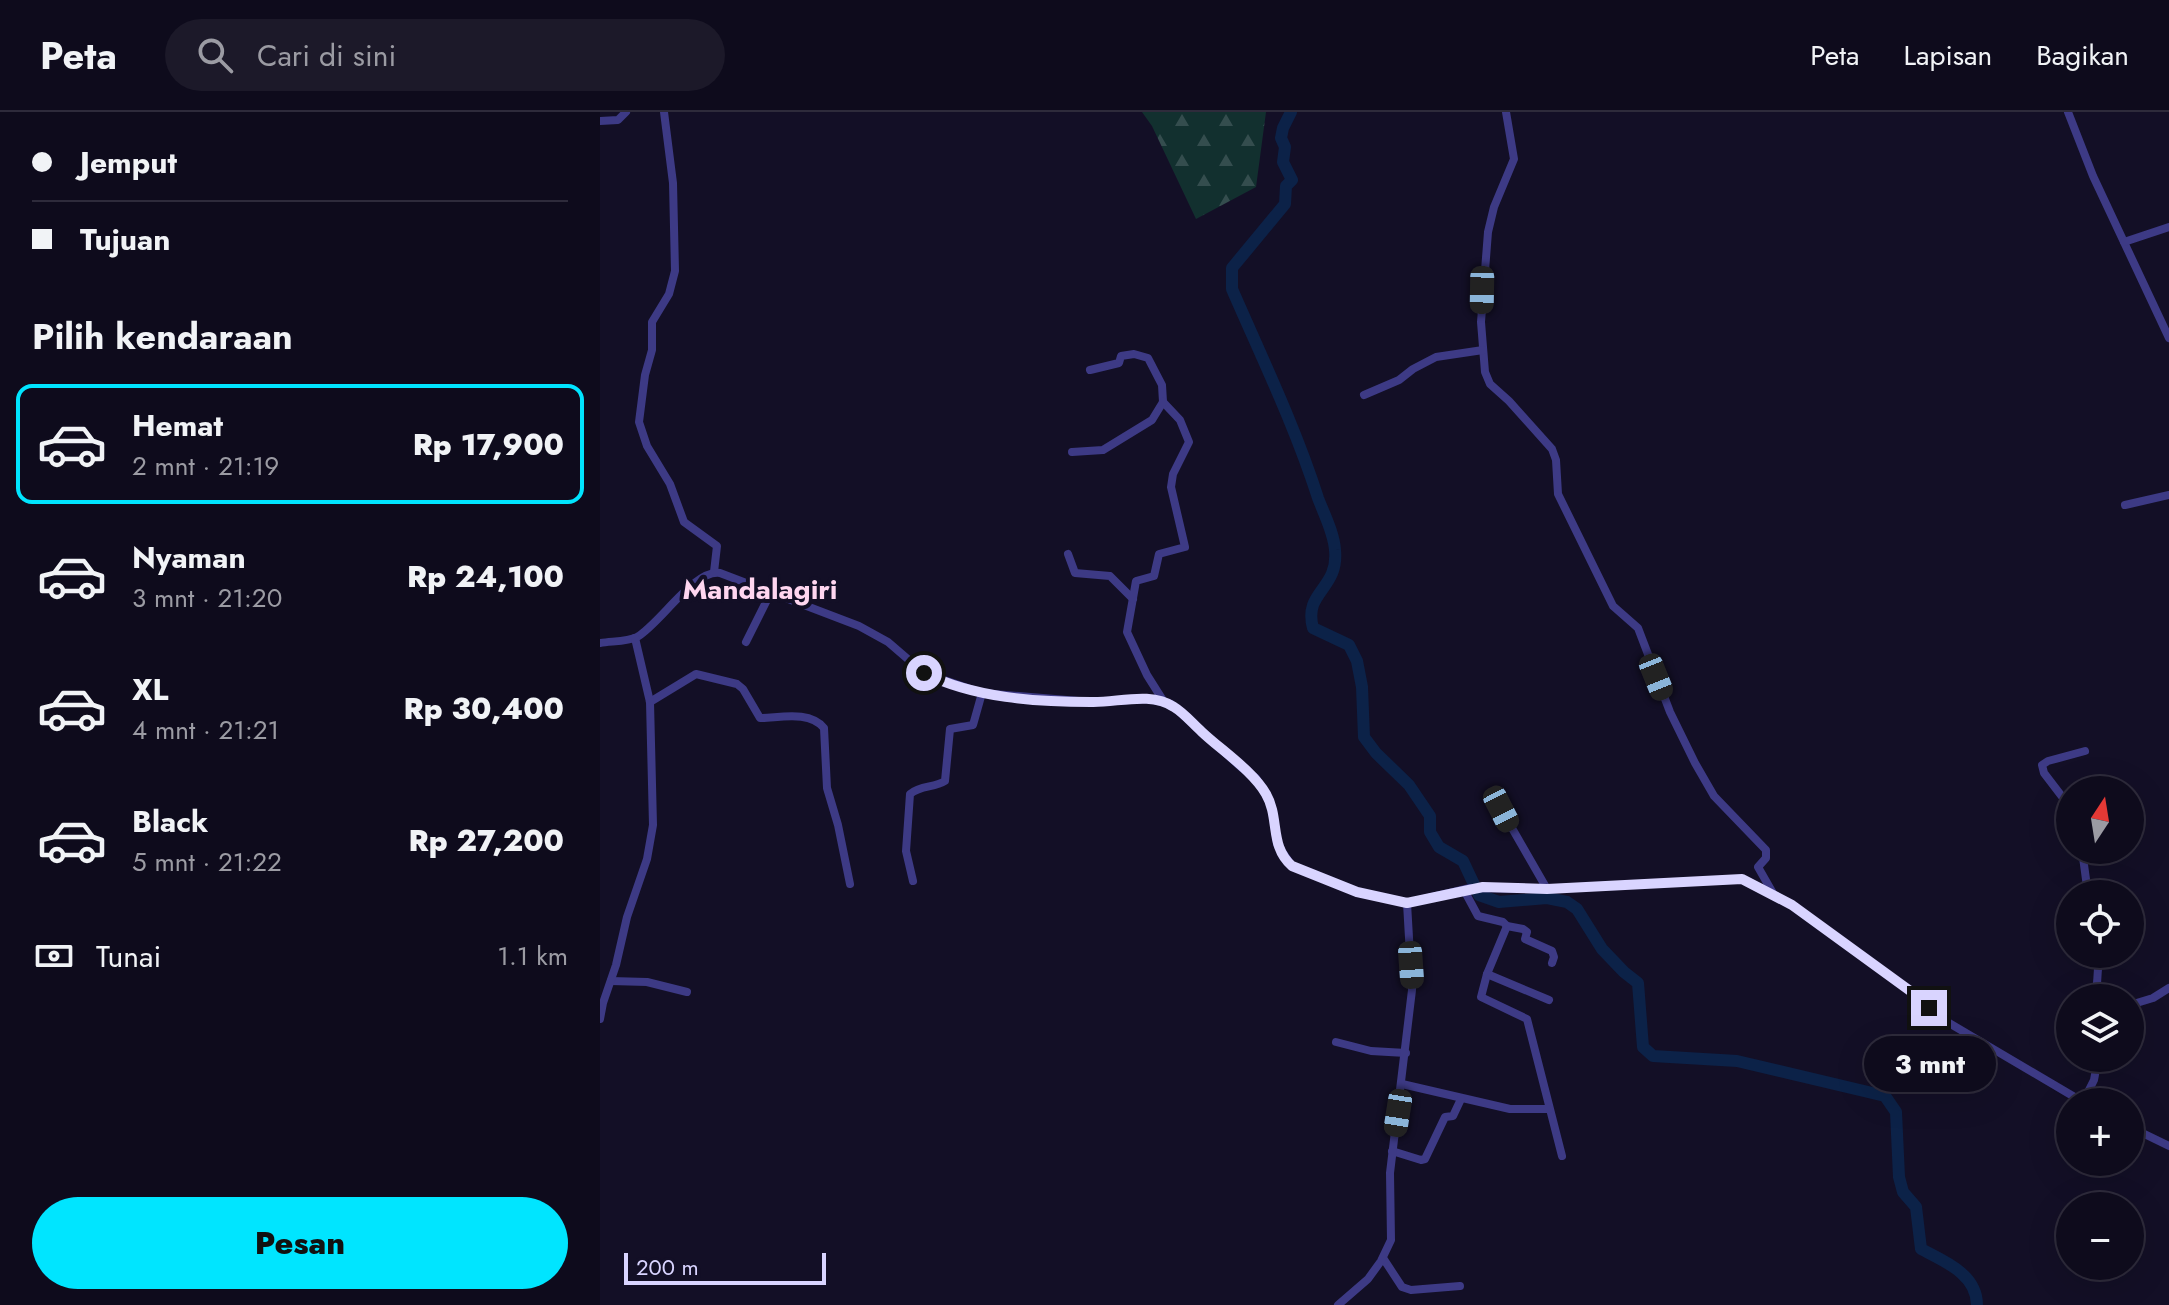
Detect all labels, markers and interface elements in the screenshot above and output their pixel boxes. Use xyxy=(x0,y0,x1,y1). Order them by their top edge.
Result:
search box xyxy=(165,19,725,91)
text: Peta xyxy=(40,28,117,83)
icon: search xyxy=(193,33,237,77)
text: Cari di sini xyxy=(257,34,396,77)
text: Peta xyxy=(1810,35,1859,76)
text: Lapisan xyxy=(1903,35,1992,76)
text: Bagikan xyxy=(2036,35,2129,76)
text: Jemput xyxy=(80,141,177,184)
text: Tujuan xyxy=(80,218,171,261)
car xyxy=(1470,266,1494,314)
text: Pilih kendaraan xyxy=(32,310,293,362)
text: Hemat xyxy=(132,404,223,447)
icon: car xyxy=(36,408,108,480)
text: Rp 17,900 xyxy=(413,423,564,466)
text: 2 mnt · 21:19 xyxy=(132,447,279,485)
text: Nyaman xyxy=(132,536,246,579)
icon: car xyxy=(36,540,108,612)
text: Rp 24,100 xyxy=(407,555,564,598)
district label: Mandalagiri xyxy=(682,569,838,610)
text: 3 mnt · 21:20 xyxy=(132,579,282,617)
car xyxy=(1636,650,1676,704)
route start xyxy=(906,655,942,691)
text: XL xyxy=(132,668,168,711)
icon: car xyxy=(36,672,108,744)
text: Rp 30,400 xyxy=(404,687,564,730)
text: 4 mnt · 21:21 xyxy=(132,711,279,749)
north arrow xyxy=(2056,776,2144,864)
map controls xyxy=(2056,776,2144,1280)
car xyxy=(1479,782,1523,836)
text: Black xyxy=(132,800,208,843)
icon: car xyxy=(36,804,108,876)
text: Rp 27,200 xyxy=(408,819,564,862)
text: 5 mnt · 21:22 xyxy=(132,843,282,881)
button: locate xyxy=(2056,880,2144,968)
icon: cash xyxy=(32,934,76,978)
text: Tunai xyxy=(96,935,161,978)
text: 1.1 km xyxy=(497,937,568,975)
car xyxy=(1397,940,1425,990)
button: layers xyxy=(2056,984,2144,1072)
route end xyxy=(1911,990,1947,1026)
callout: 3 mnt xyxy=(1863,1036,1995,1092)
text: 3 mnt xyxy=(1895,1045,1965,1083)
car xyxy=(1382,1087,1414,1139)
button: + xyxy=(2056,1088,2144,1176)
button: − xyxy=(2056,1192,2144,1280)
button: Pesan xyxy=(32,1197,568,1289)
scale bar xyxy=(624,1249,826,1285)
text: 200 m xyxy=(636,1251,699,1283)

